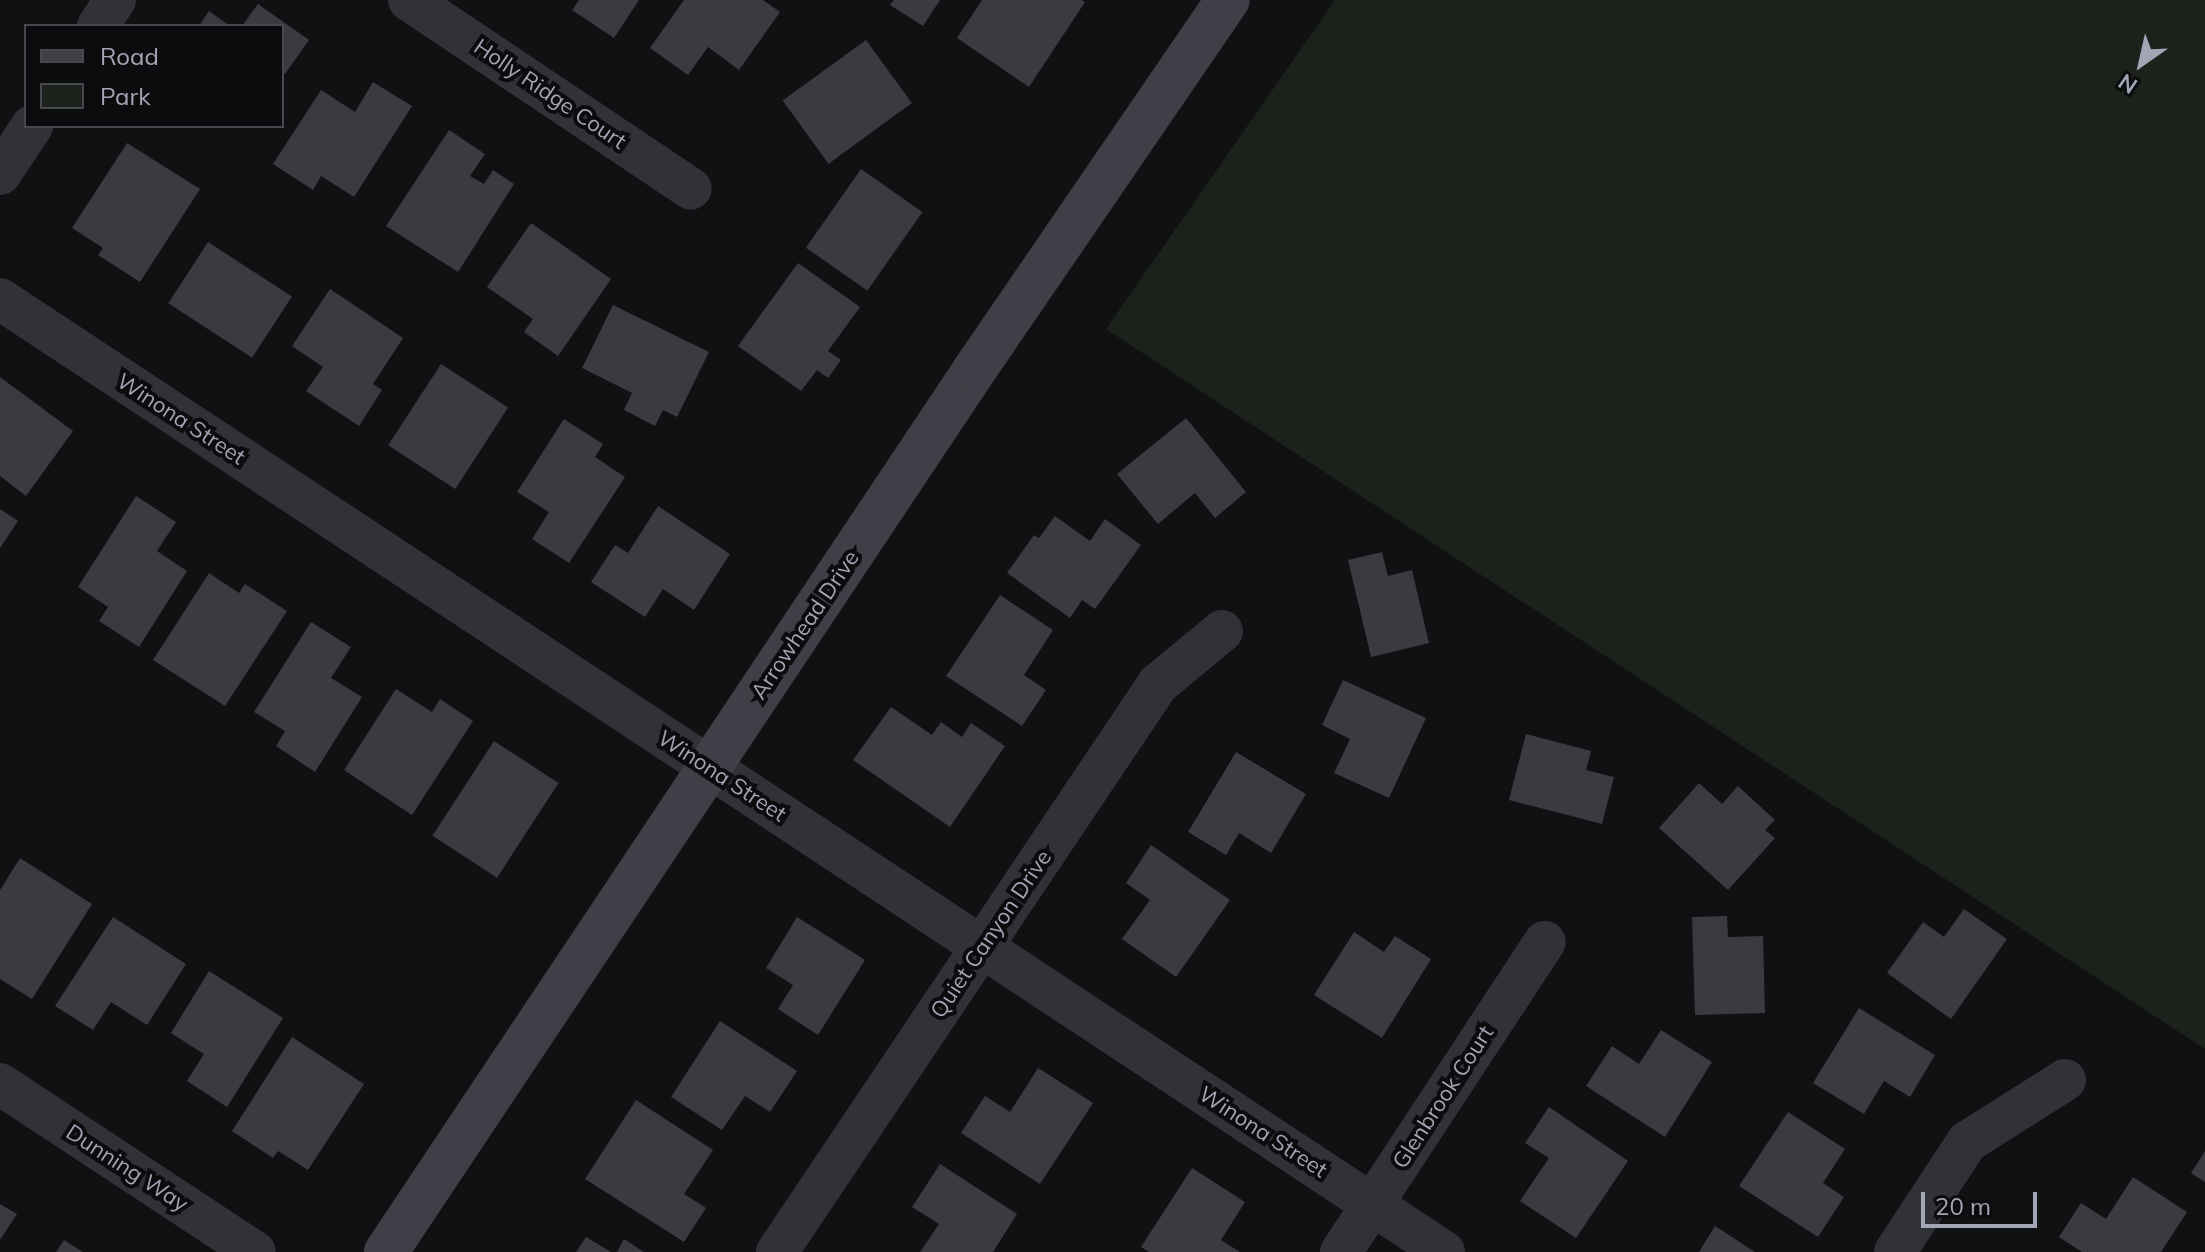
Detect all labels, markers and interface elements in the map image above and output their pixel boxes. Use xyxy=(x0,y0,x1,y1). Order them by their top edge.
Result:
legend xyxy=(24,24,284,128)
north arrow xyxy=(2101,24,2181,104)
street label: Holly Ridge Court xyxy=(469,33,631,155)
text: Road xyxy=(100,41,159,71)
text: N xyxy=(2113,68,2142,100)
text: Park xyxy=(100,81,151,111)
street label: Winona Street xyxy=(112,368,250,470)
street label: Arrowhead Drive xyxy=(746,546,864,704)
street label: Winona Street xyxy=(653,725,791,827)
street label: Quiet Canyon Drive xyxy=(925,845,1057,1023)
street label: Glenbrook Court xyxy=(1387,1021,1499,1173)
street label: Winona Street xyxy=(1194,1081,1332,1183)
street label: Dunning Way xyxy=(61,1119,193,1217)
scale bar xyxy=(1925,1176,2041,1226)
text: 20 m xyxy=(1935,1191,1991,1221)

